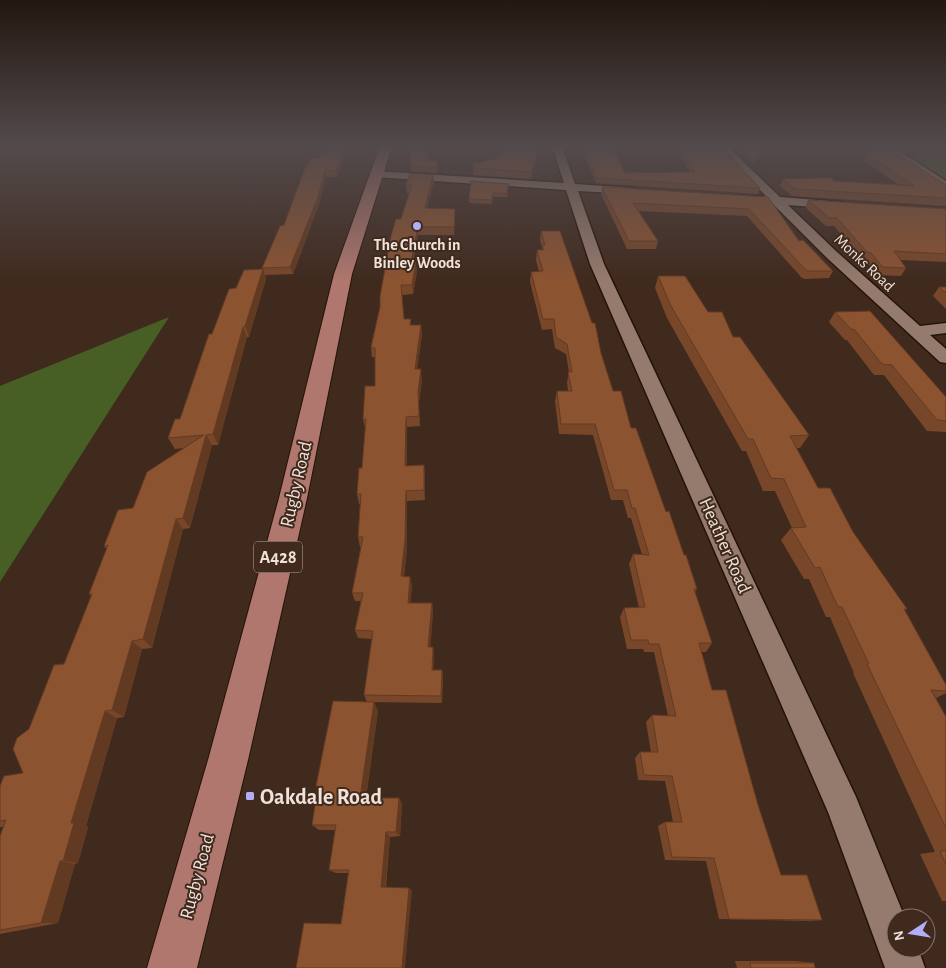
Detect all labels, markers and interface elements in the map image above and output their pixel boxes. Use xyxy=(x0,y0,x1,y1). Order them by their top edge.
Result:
marker: The Church in Binley Woods xyxy=(411,220,423,232)
street label: Monks Road xyxy=(831,231,898,294)
place label: The Church in Binley Woods xyxy=(373,237,461,272)
street label: Rugby Road xyxy=(277,439,316,529)
street label: Heather Road xyxy=(695,495,754,596)
road number: A428 xyxy=(254,542,302,572)
place label: Oakdale Road xyxy=(260,786,383,808)
marker: Oakdale Road xyxy=(244,790,256,802)
street label: Rugby Road xyxy=(177,831,218,921)
north arrow xyxy=(886,908,936,958)
text: N xyxy=(891,929,907,942)

